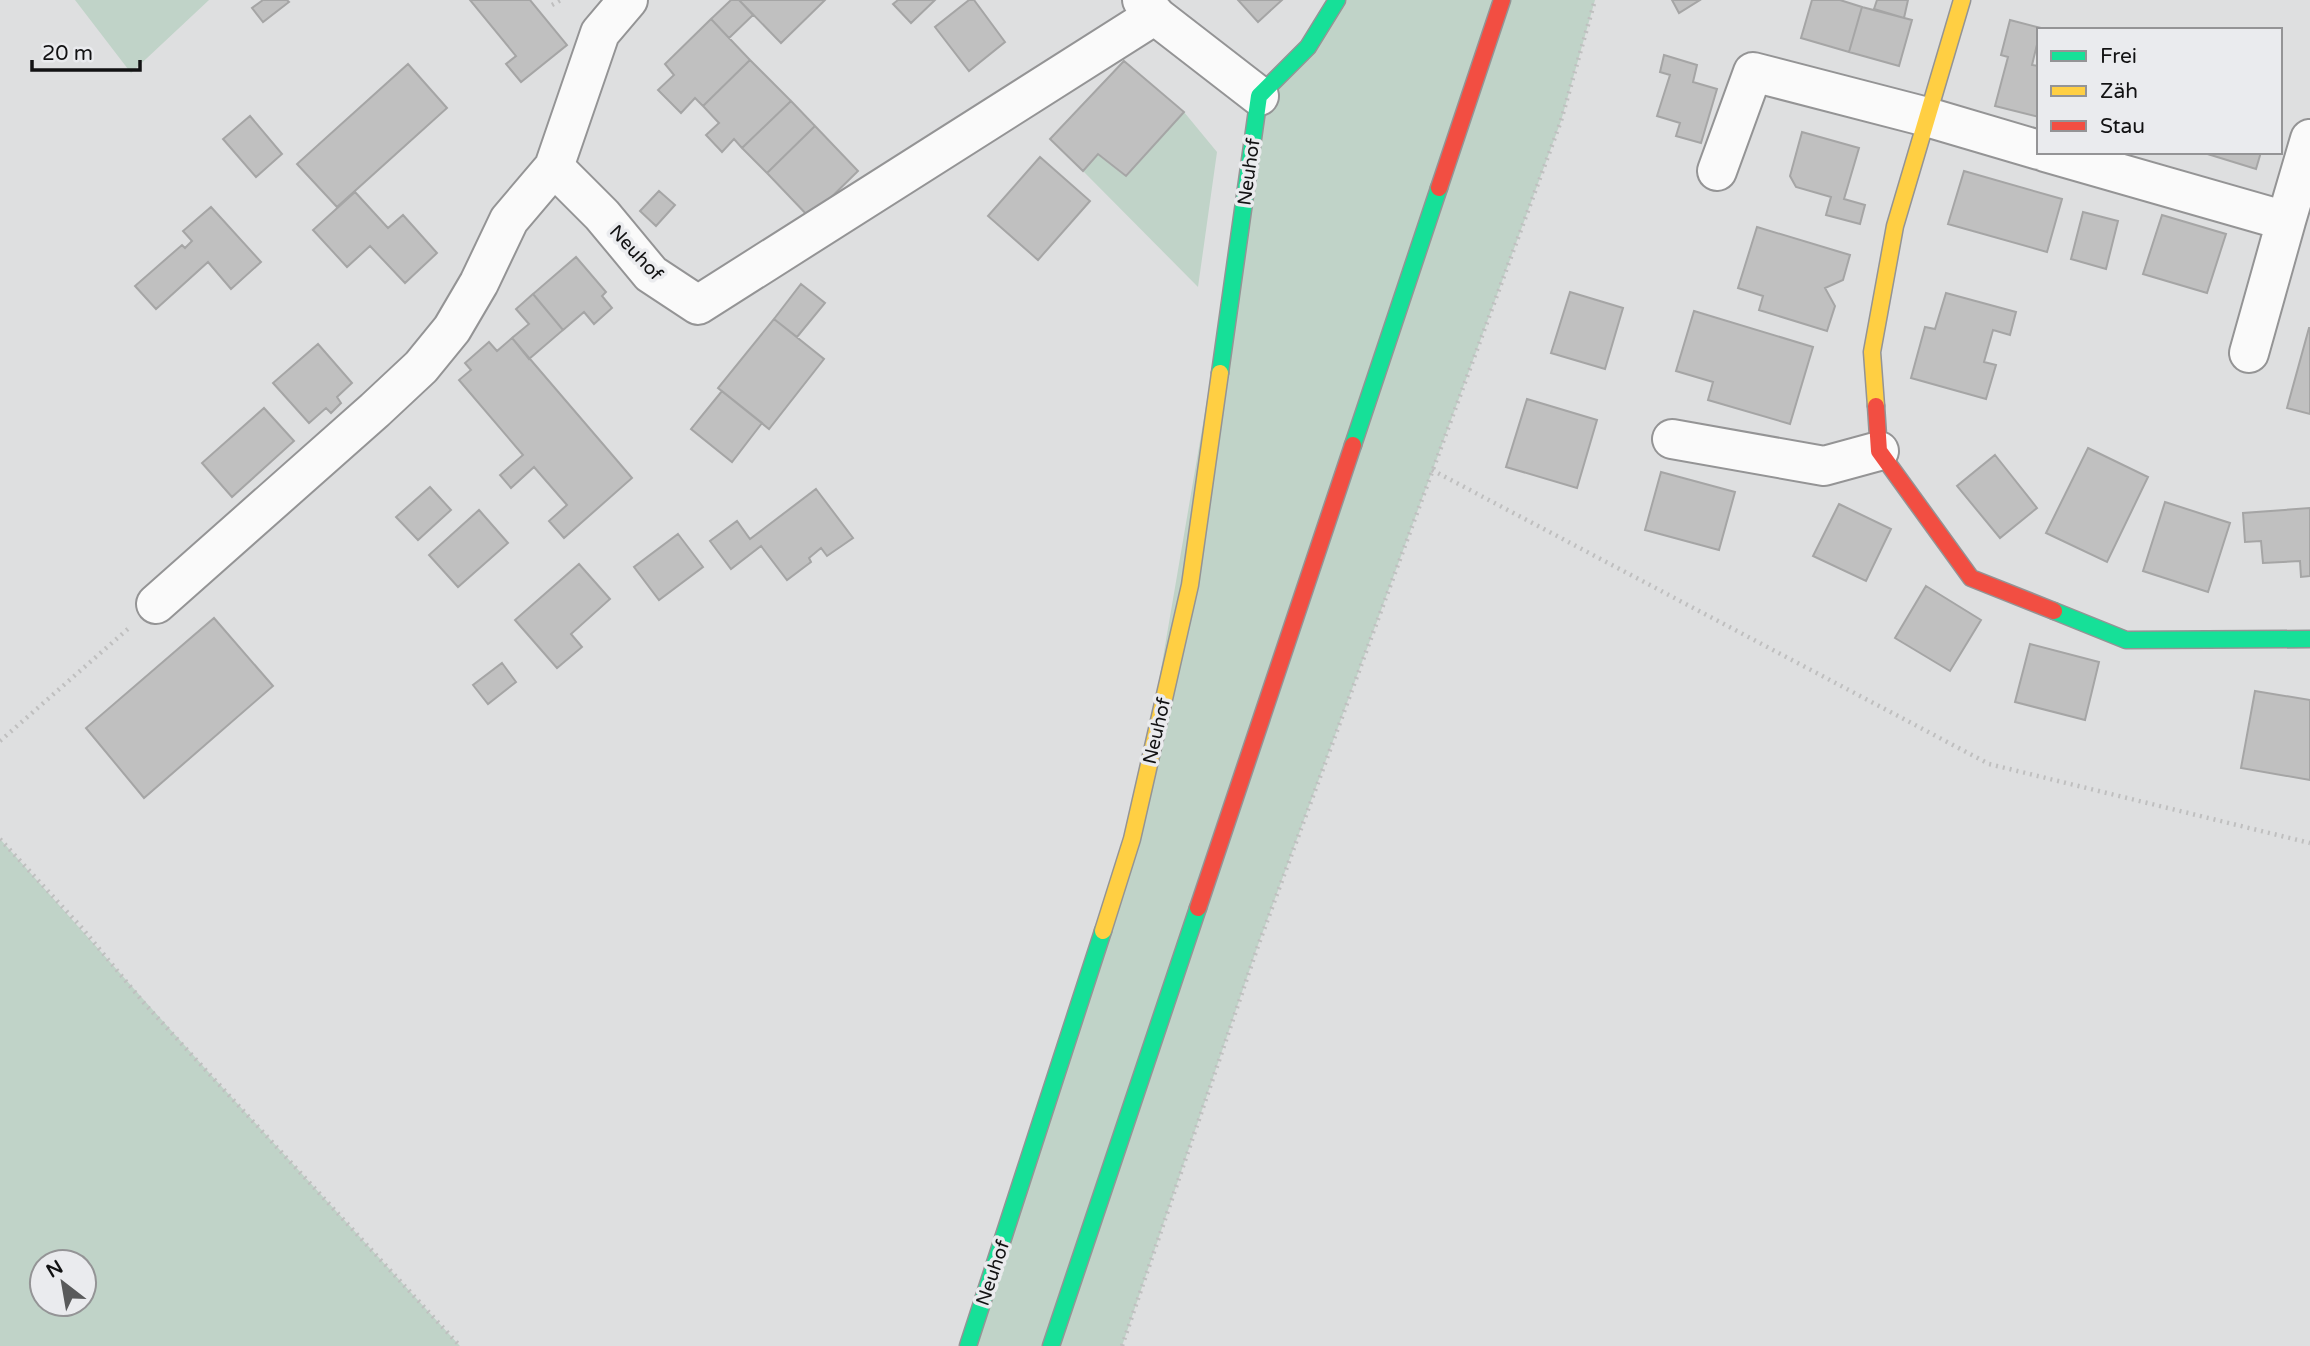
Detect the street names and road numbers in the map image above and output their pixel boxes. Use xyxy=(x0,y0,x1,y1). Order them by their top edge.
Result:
street label: Neuhof xyxy=(1233,136,1265,207)
street label: Neuhof xyxy=(605,221,668,286)
street label: Neuhof xyxy=(1139,695,1175,766)
street label: Neuhof xyxy=(972,1237,1015,1309)

